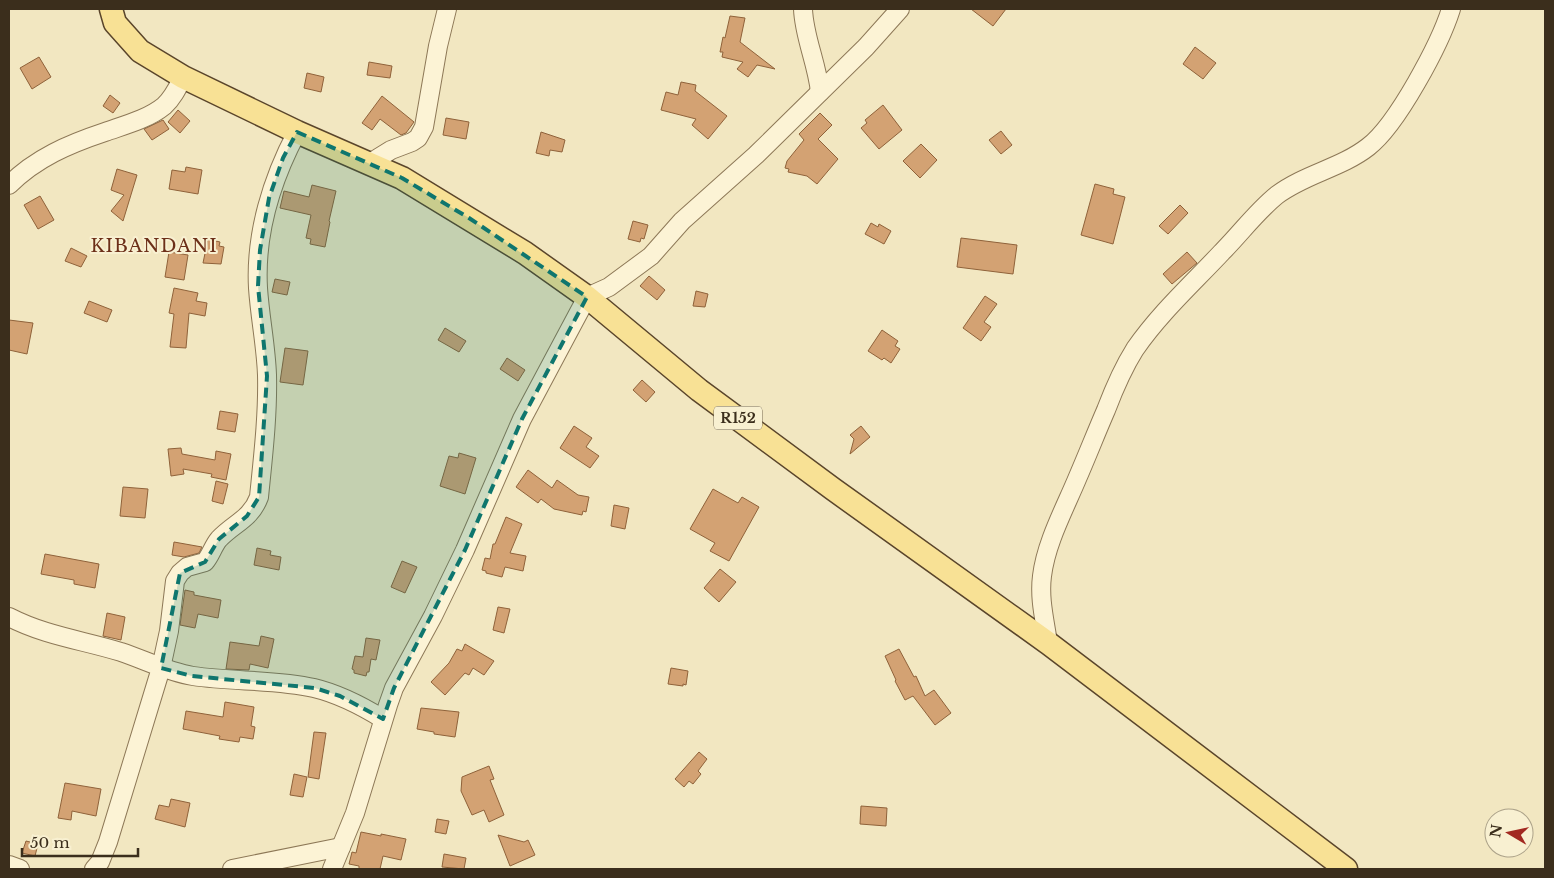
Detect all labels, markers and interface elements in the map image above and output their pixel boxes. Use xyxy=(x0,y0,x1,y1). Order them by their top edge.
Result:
district label: KIBANDANI xyxy=(90,235,218,257)
road number: R152 xyxy=(714,406,762,429)
north arrow xyxy=(1484,808,1534,858)
text: N xyxy=(1486,823,1506,839)
scale bar xyxy=(22,826,139,858)
text: 50 m xyxy=(30,833,70,852)

